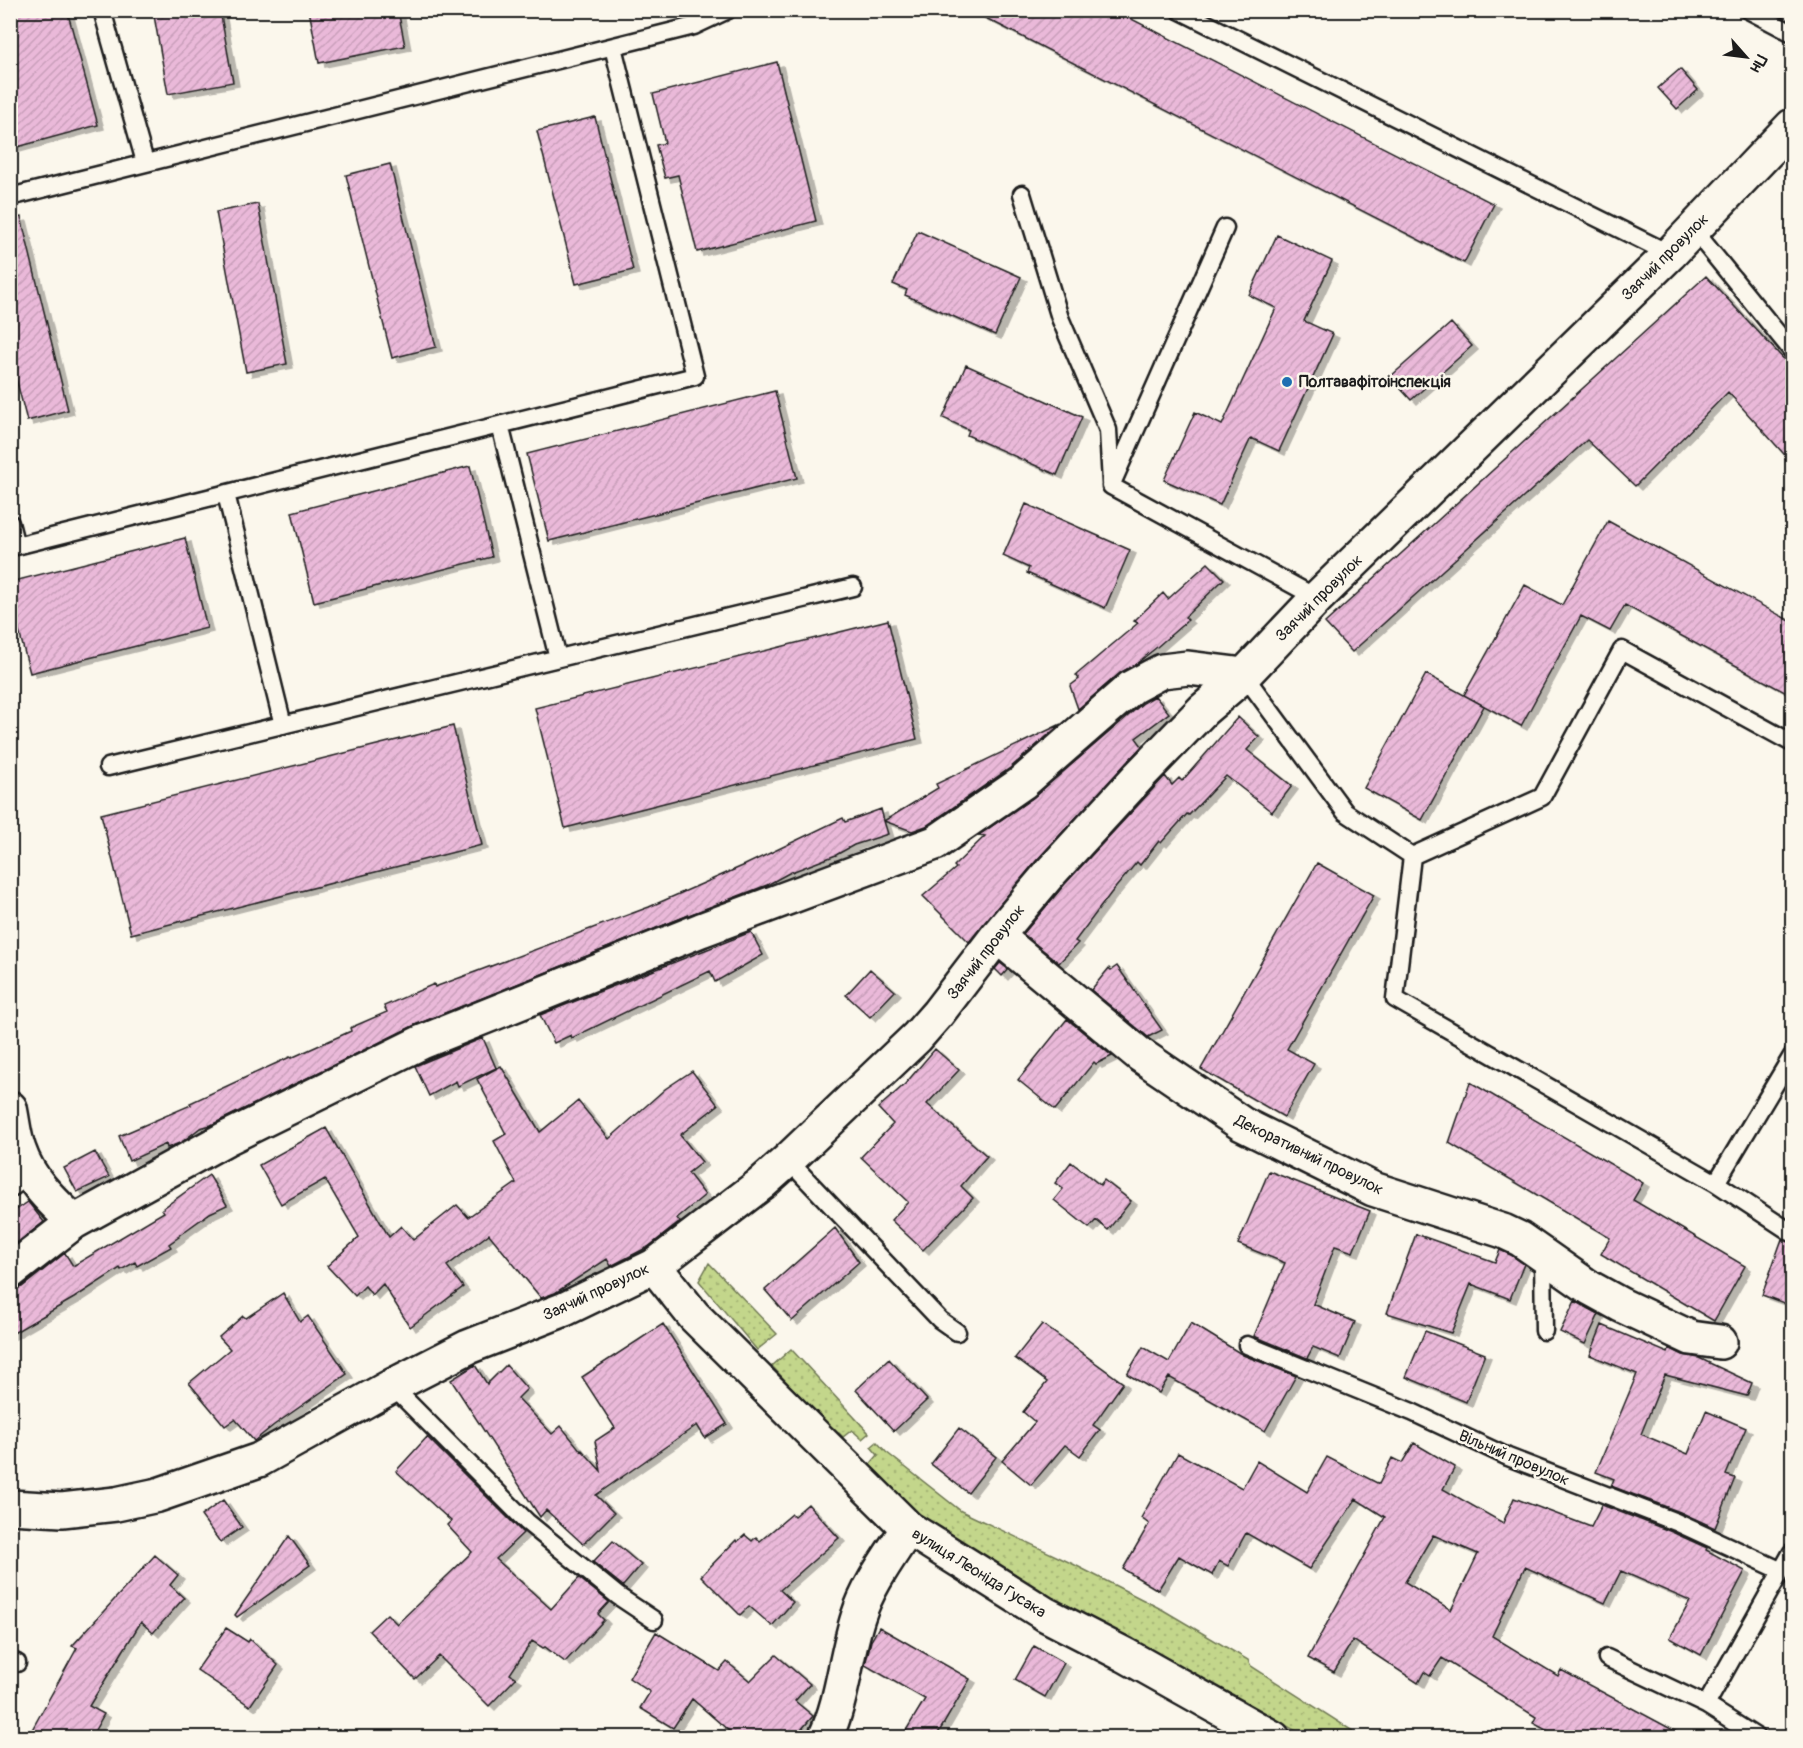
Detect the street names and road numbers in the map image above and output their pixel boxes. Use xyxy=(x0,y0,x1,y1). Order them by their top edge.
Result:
street label: Заячий провулок xyxy=(1617,209,1713,305)
street label: Заячий провулок xyxy=(1271,550,1367,646)
street label: Заячий провулок xyxy=(943,900,1029,1004)
street label: Декоративний провулок xyxy=(1231,1110,1387,1200)
street label: Заячий провулок xyxy=(540,1259,652,1325)
street label: Вільний провулок xyxy=(1456,1426,1572,1490)
street label: вулиця Леоніда Гусака xyxy=(908,1524,1050,1622)

